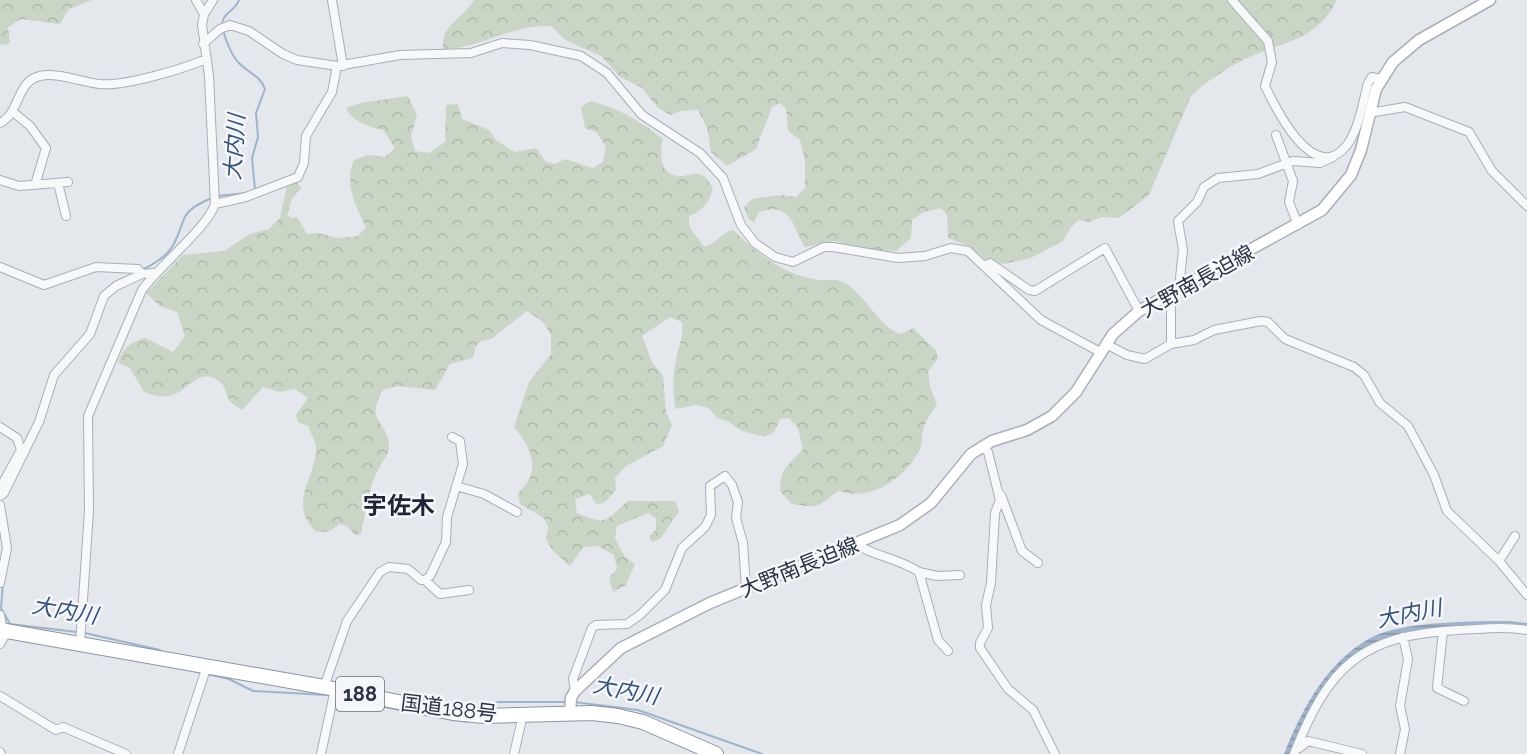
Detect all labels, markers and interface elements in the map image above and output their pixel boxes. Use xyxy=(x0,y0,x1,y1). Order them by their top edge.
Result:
water label: 大内川 xyxy=(219,111,249,181)
street label: 大野南長迫線 xyxy=(1136,240,1258,322)
district label: 宇佐木 xyxy=(363,491,435,520)
street label: 大野南長迫線 xyxy=(736,532,862,602)
water label: 大内川 xyxy=(30,591,102,629)
water label: 大内川 xyxy=(1374,594,1446,632)
water label: 大内川 xyxy=(591,671,663,709)
road number: 188 xyxy=(336,677,384,711)
street label: 国道188号 xyxy=(399,690,499,726)

